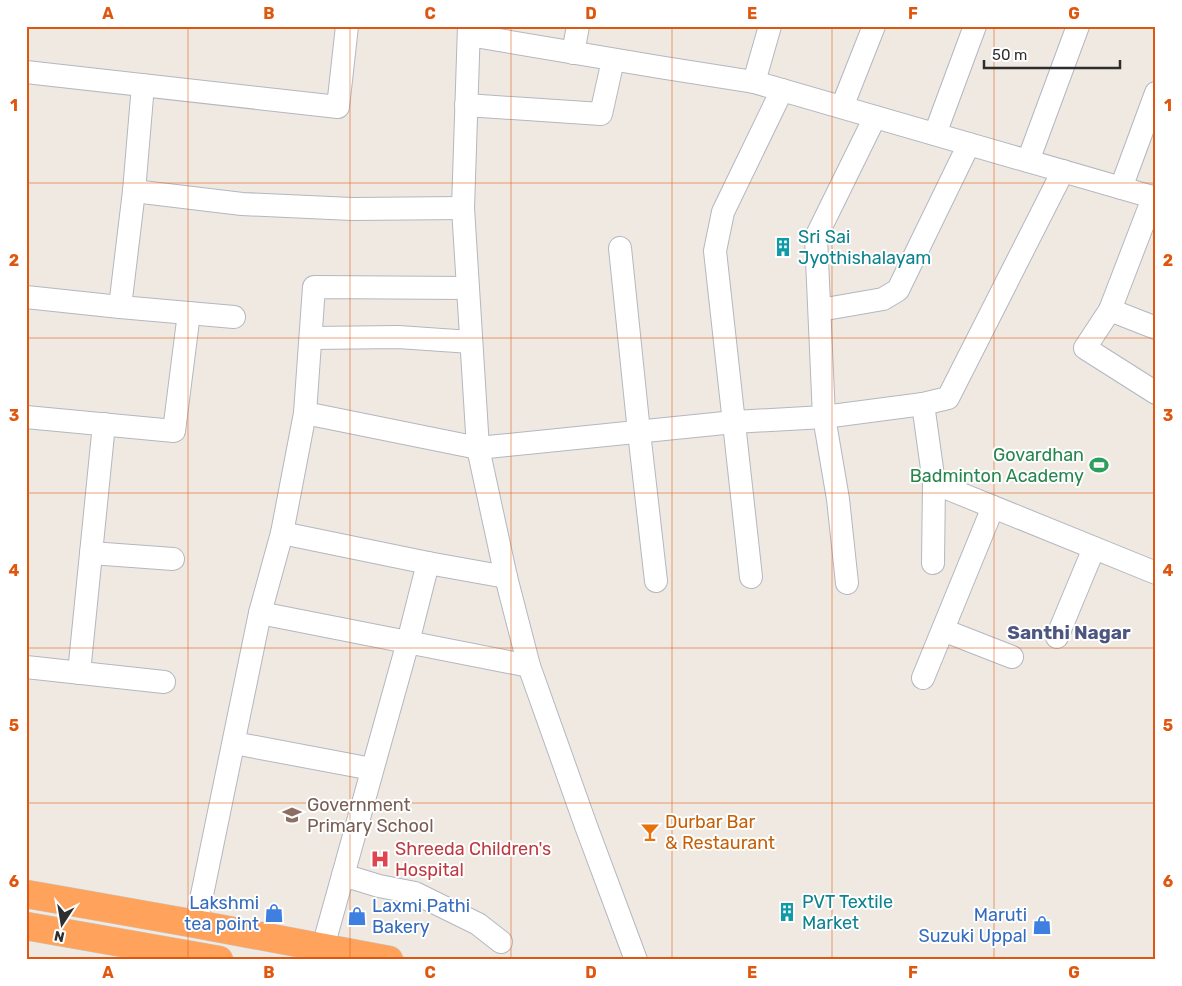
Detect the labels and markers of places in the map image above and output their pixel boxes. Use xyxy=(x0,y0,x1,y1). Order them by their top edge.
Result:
place label: Sri Sai Jyothishalayam xyxy=(798,226,931,269)
building icon: Sri Sai Jyothishalayam xyxy=(772,236,794,258)
place label: Govardhan Badminton Academy xyxy=(910,444,1084,487)
sports icon: Govardhan Badminton Academy xyxy=(1088,454,1110,476)
place label: Government Primary School xyxy=(307,794,434,837)
school or university icon: Government Primary School xyxy=(281,804,303,826)
place label: Durbar Bar & Restaurant xyxy=(665,811,775,854)
bar icon: Durbar Bar & Restaurant xyxy=(639,821,661,843)
place label: Shreeda Children's Hospital xyxy=(395,838,551,881)
hospital icon: Shreeda Children's Hospital xyxy=(369,848,391,870)
place label: PVT Textile Market xyxy=(802,891,893,934)
place label: Lakshmi tea point xyxy=(184,892,259,935)
place label: Laxmi Pathi Bakery xyxy=(372,895,470,938)
building icon: PVT Textile Market xyxy=(776,901,798,923)
shop icon: Lakshmi tea point xyxy=(263,902,285,924)
place label: Maruti Suzuki Uppal xyxy=(919,904,1027,947)
shop icon: Laxmi Pathi Bakery xyxy=(346,905,368,927)
shop icon: Maruti Suzuki Uppal xyxy=(1031,914,1053,936)

